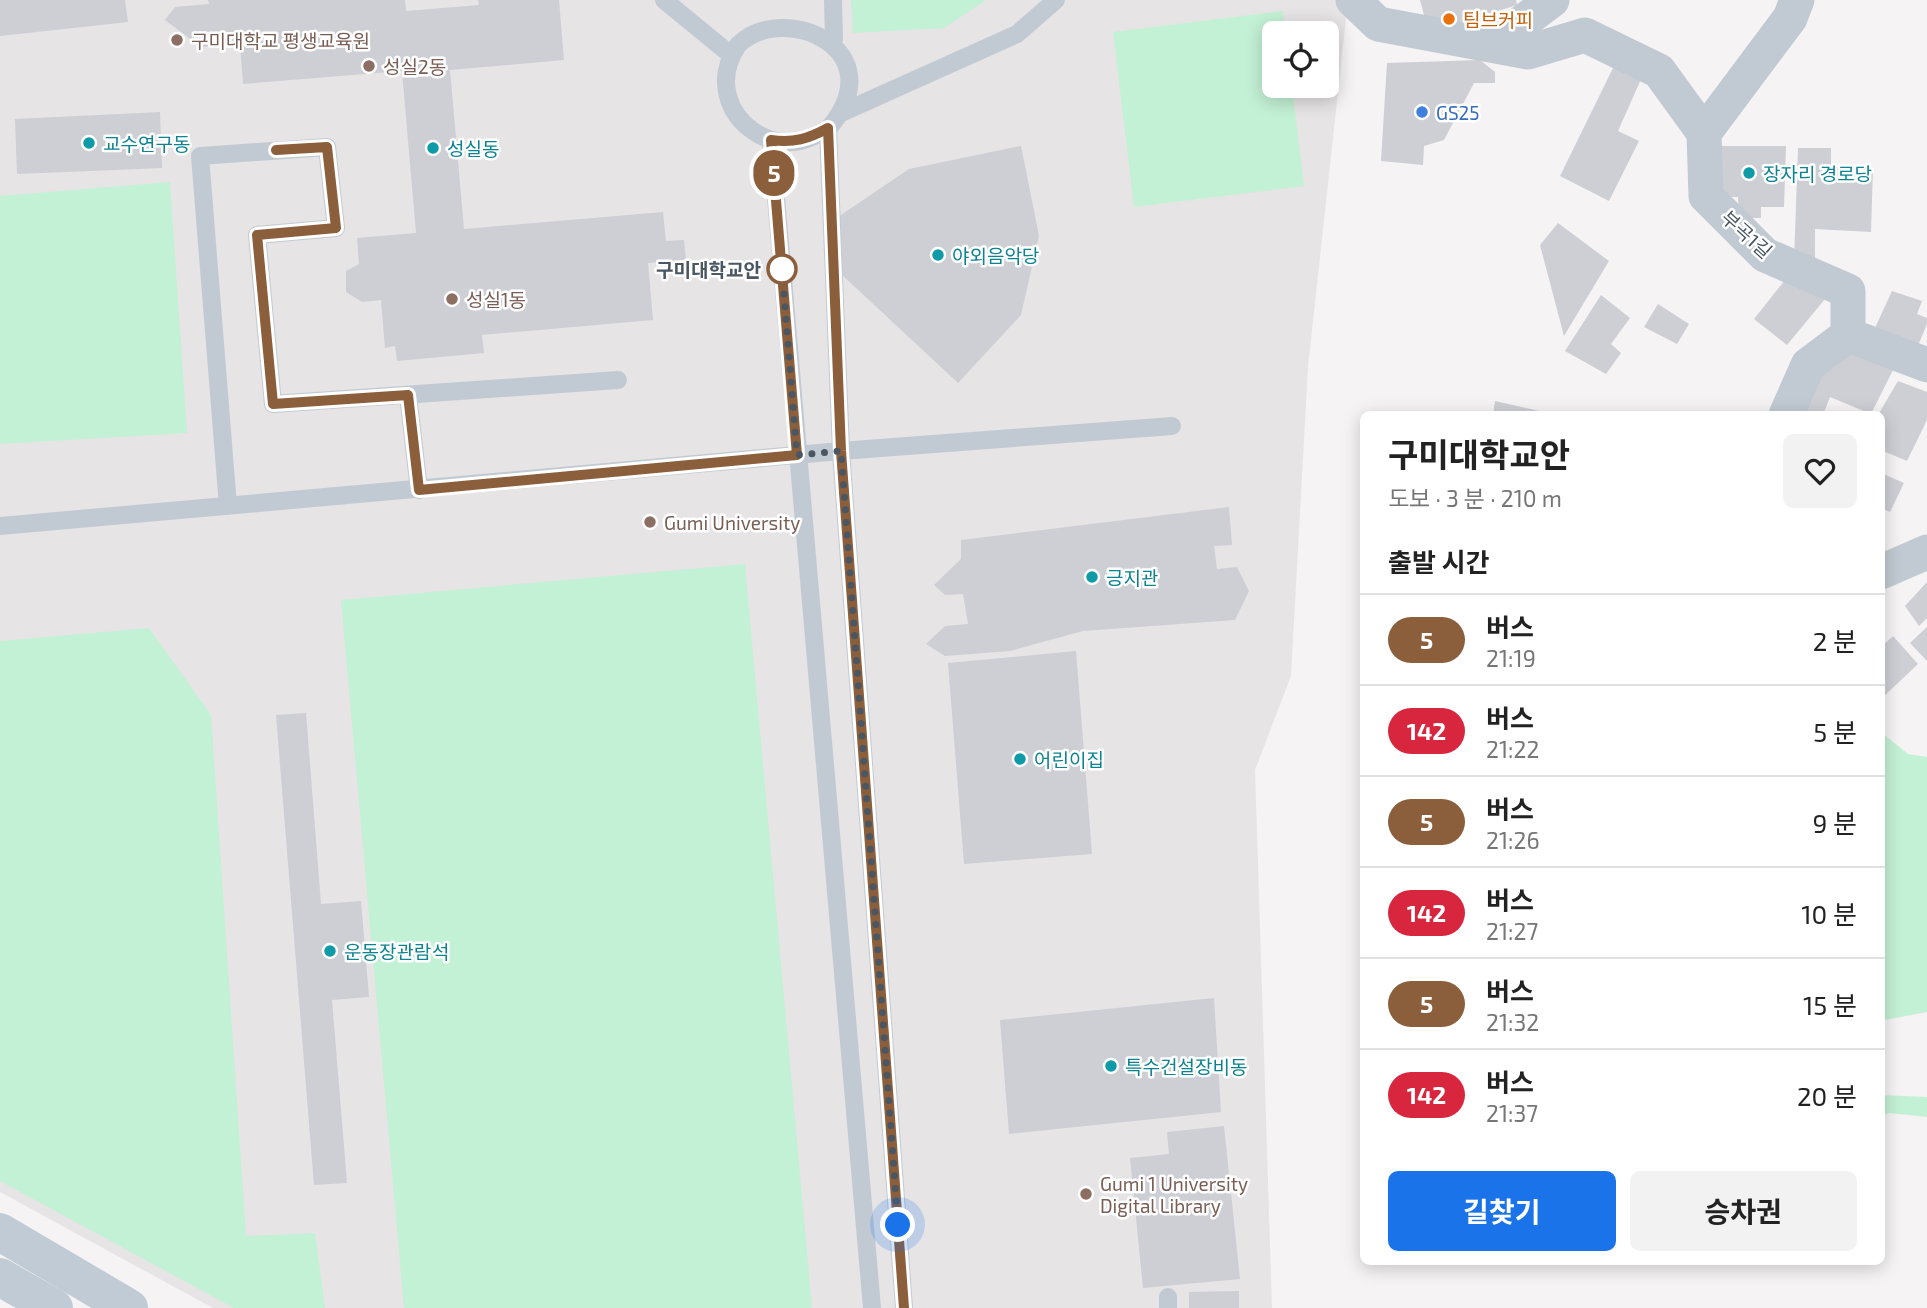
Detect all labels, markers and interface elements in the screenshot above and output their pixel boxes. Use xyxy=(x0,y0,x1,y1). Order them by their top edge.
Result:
place label: 팀브커피 xyxy=(1463,8,1533,31)
marker: 팀브커피 xyxy=(1441,11,1457,27)
map controls xyxy=(1262,21,1339,98)
button: locate xyxy=(1262,21,1339,98)
place label: 구미대학교 평생교육원 xyxy=(191,29,370,52)
marker: 구미대학교 평생교육원 xyxy=(169,32,185,48)
place label: 성실2동 xyxy=(383,55,446,78)
marker: 성실2동 xyxy=(361,58,377,74)
place label: GS25 xyxy=(1436,101,1479,124)
marker: GS25 xyxy=(1414,104,1430,120)
place label: 교수연구동 xyxy=(103,132,190,155)
marker: 교수연구동 xyxy=(81,135,97,151)
place label: 성실동 xyxy=(447,137,499,160)
marker: 성실동 xyxy=(425,140,441,156)
line badge: 5 xyxy=(751,150,797,196)
text: 5 xyxy=(767,158,781,187)
place label: 장자리 경로당 xyxy=(1763,162,1872,185)
marker: 장자리 경로당 xyxy=(1741,165,1757,181)
street label: 부곡1길 xyxy=(1717,205,1777,263)
place label: 야외음악당 xyxy=(952,244,1039,267)
marker: 야외음악당 xyxy=(930,247,946,263)
marker: 구미대학교안 xyxy=(767,254,797,284)
place label: 구미대학교안 xyxy=(656,258,762,281)
place label: 성실1동 xyxy=(466,288,526,311)
marker: 성실1동 xyxy=(444,291,460,307)
text: 구미대학교안 xyxy=(1388,434,1570,474)
button: heart xyxy=(1783,434,1857,508)
text: 도보 · 3 분 · 210 m xyxy=(1388,484,1562,512)
place label: Gumi University xyxy=(664,511,800,534)
marker: Gumi University xyxy=(642,514,658,530)
text: 출발 시간 xyxy=(1388,546,1489,577)
place label: 긍지관 xyxy=(1106,566,1158,589)
marker: 긍지관 xyxy=(1084,569,1100,585)
text: 버스 xyxy=(1486,611,1534,642)
text: 5 xyxy=(1420,625,1433,654)
text: 2 분 xyxy=(1813,625,1857,656)
text: 21:19 xyxy=(1486,644,1536,672)
text: 버스 xyxy=(1486,702,1534,733)
text: 142 xyxy=(1407,716,1446,745)
text: 5 분 xyxy=(1813,716,1857,747)
text: 21:22 xyxy=(1486,735,1539,763)
place label: 어린이집 xyxy=(1034,748,1104,771)
marker: 어린이집 xyxy=(1012,751,1028,767)
text: 버스 xyxy=(1486,793,1534,824)
text: 5 xyxy=(1420,807,1433,836)
text: 9 분 xyxy=(1812,807,1857,838)
text: 21:26 xyxy=(1486,826,1540,854)
text: 버스 xyxy=(1486,884,1534,915)
text: 142 xyxy=(1407,898,1446,927)
text: 10 분 xyxy=(1801,898,1857,929)
text: 21:27 xyxy=(1486,917,1538,945)
place label: 운동장관람석 xyxy=(344,940,449,963)
marker: 운동장관람석 xyxy=(322,943,338,959)
text: 버스 xyxy=(1486,975,1534,1006)
text: 5 xyxy=(1420,989,1433,1018)
text: 15 분 xyxy=(1803,989,1857,1020)
text: 21:32 xyxy=(1486,1008,1539,1036)
place label: 특수건설장비동 xyxy=(1125,1055,1247,1078)
marker: 특수건설장비동 xyxy=(1103,1058,1119,1074)
text: 버스 xyxy=(1486,1066,1534,1097)
text: 142 xyxy=(1407,1080,1446,1109)
text: 20 분 xyxy=(1797,1080,1857,1111)
text: 21:37 xyxy=(1486,1099,1538,1127)
button: 길찾기 xyxy=(1388,1171,1616,1251)
button: 승차권 xyxy=(1630,1171,1857,1251)
place label: Gumi 1 University Digital Library xyxy=(1100,1172,1248,1217)
marker: Gumi 1 University Digital Library xyxy=(1078,1186,1094,1202)
your location xyxy=(880,1207,915,1242)

